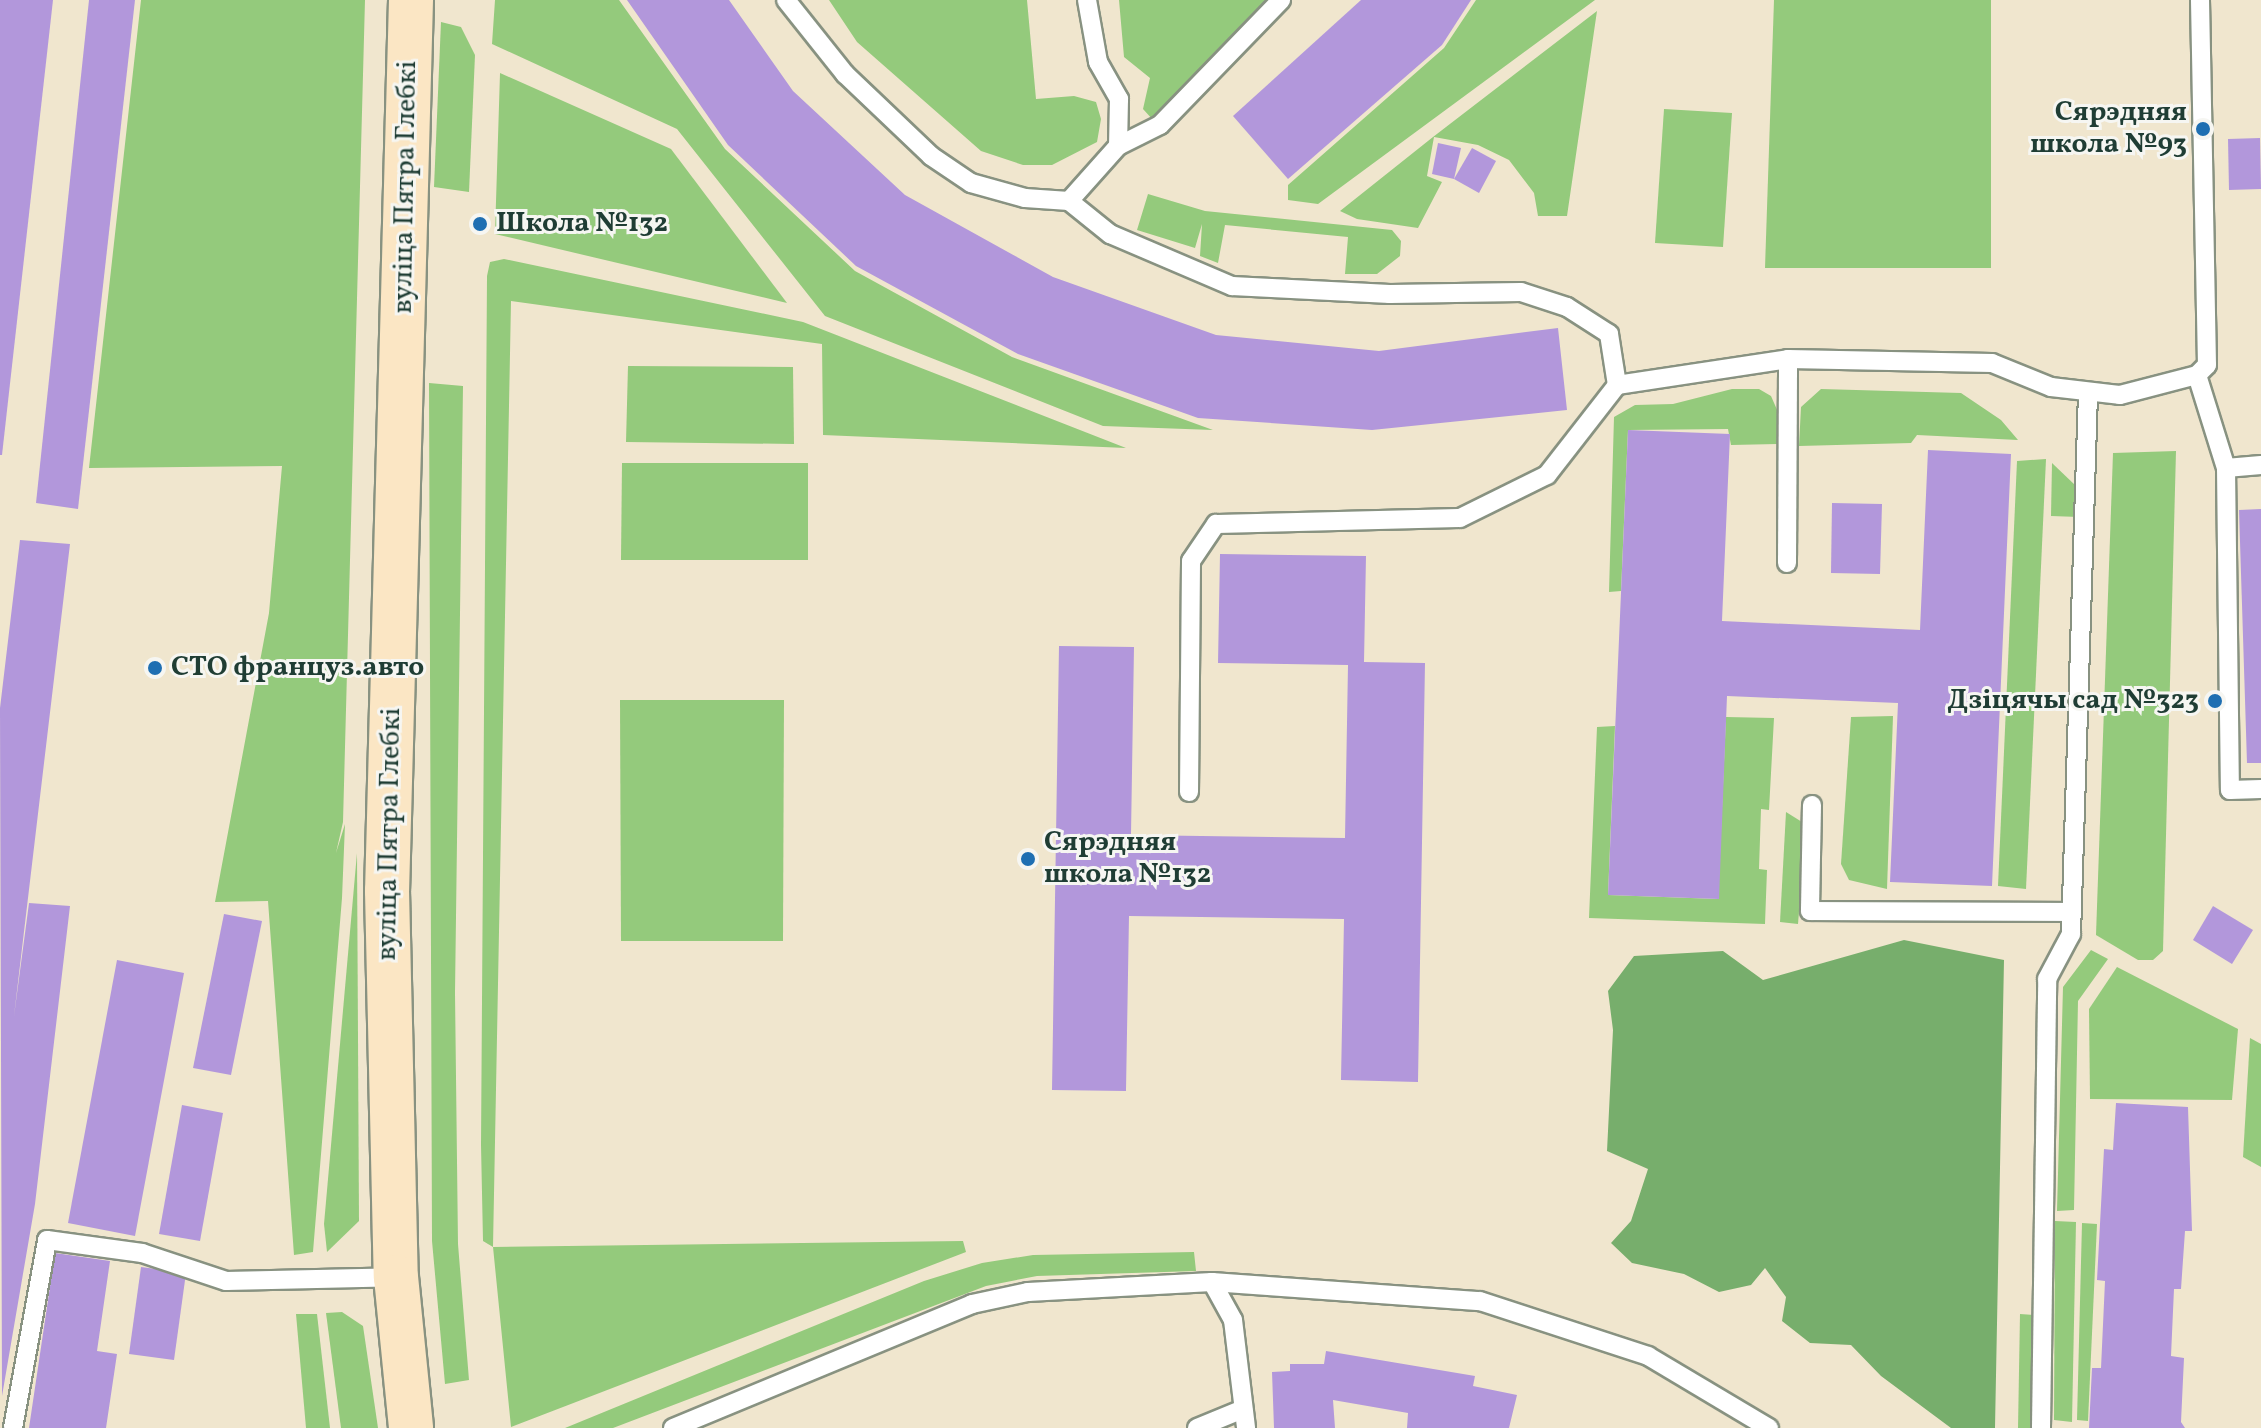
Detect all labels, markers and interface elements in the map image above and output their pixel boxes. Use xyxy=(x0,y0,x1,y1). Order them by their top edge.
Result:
street label: вуліца Пятра Глебкі xyxy=(387,60,425,314)
place label: Сярэдняя школа №93 xyxy=(2030,96,2187,162)
marker: Сярэдняя школа №93 xyxy=(2194,120,2212,138)
place label: Школа №132 xyxy=(496,207,668,241)
marker: Школа №132 xyxy=(471,215,489,233)
place label: СТО француз.авто xyxy=(171,651,424,685)
marker: СТО француз.авто xyxy=(146,659,164,677)
place label: Дзіцячы сад №323 xyxy=(1947,684,2199,718)
marker: Дзіцячы сад №323 xyxy=(2206,692,2224,710)
street label: вуліца Пятра Глебкі xyxy=(371,707,409,961)
place label: Сярэдняя школа №132 xyxy=(1044,826,1211,892)
marker: Сярэдняя школа №132 xyxy=(1019,850,1037,868)

